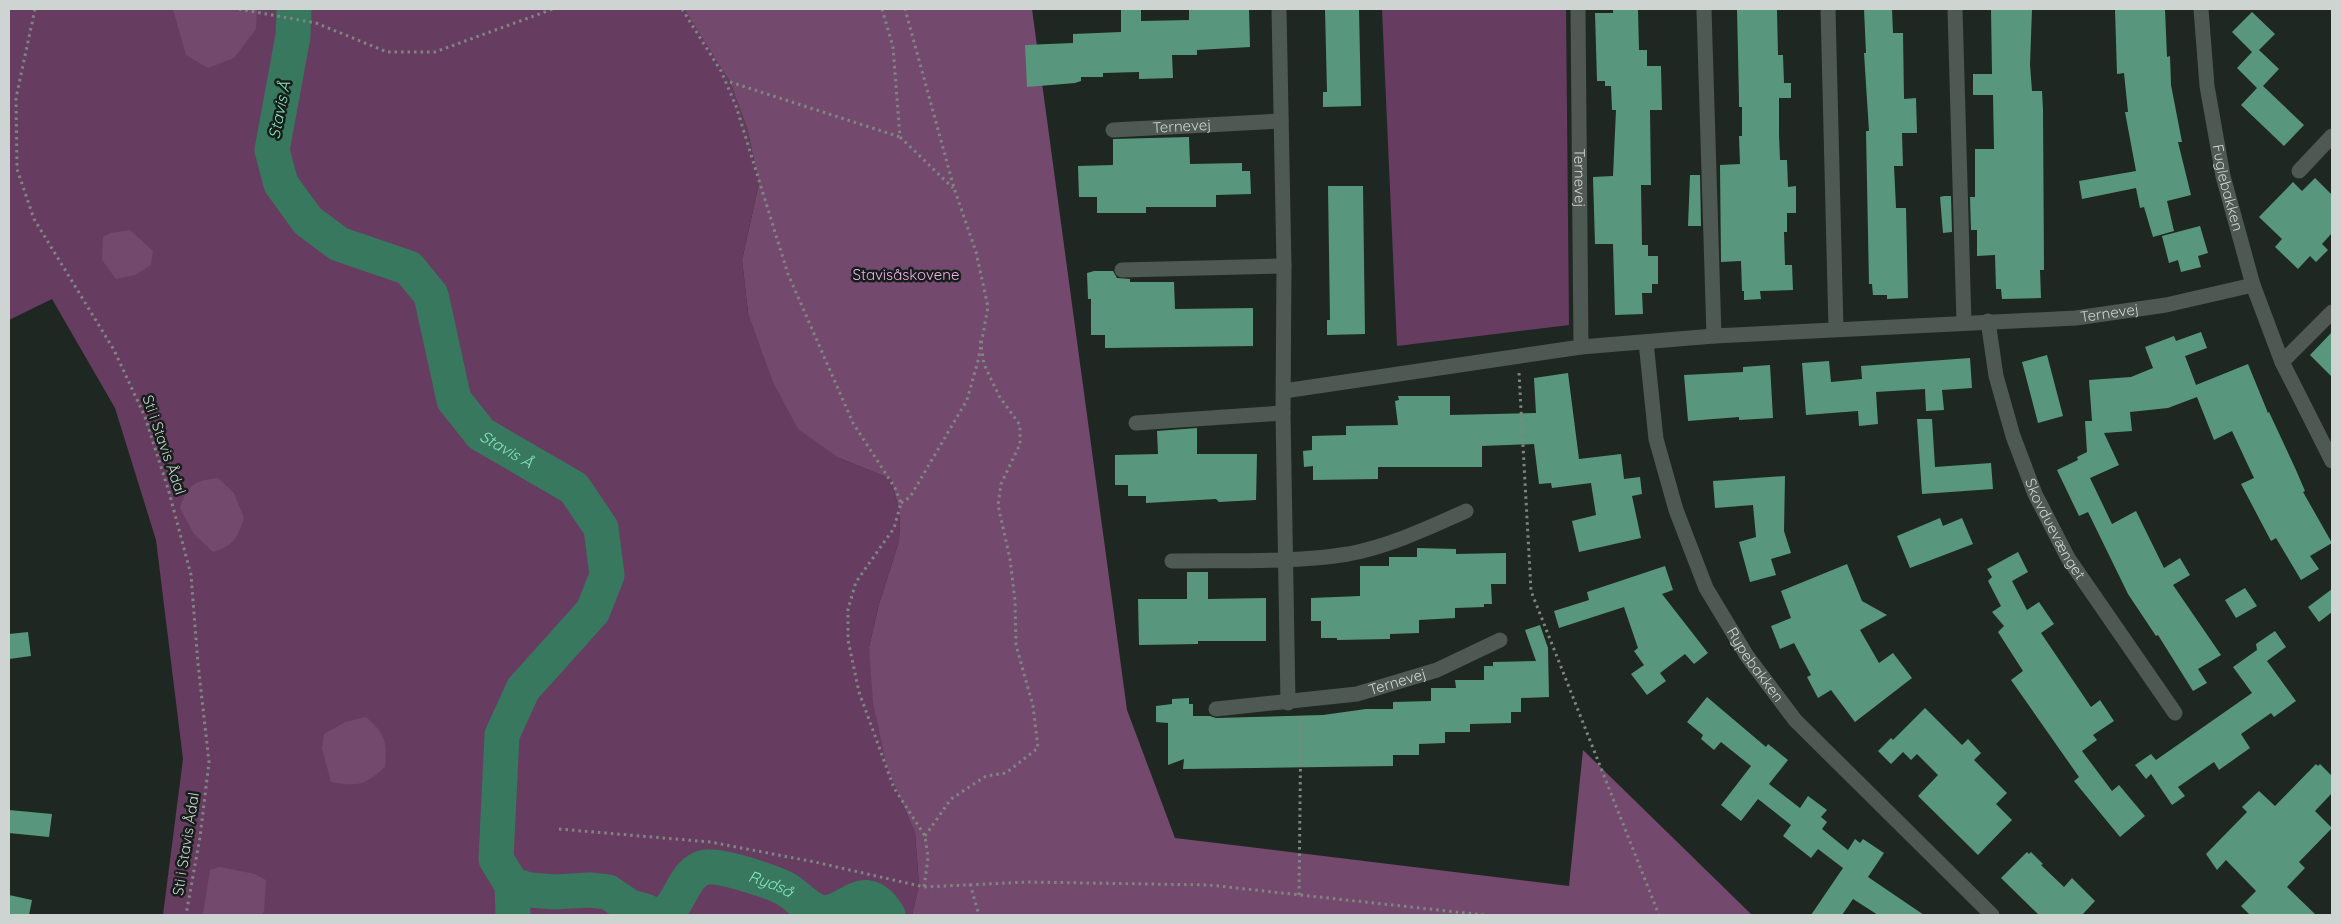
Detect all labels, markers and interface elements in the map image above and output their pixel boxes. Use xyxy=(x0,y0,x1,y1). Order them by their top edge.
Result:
water label: Stavis Å xyxy=(264,79,294,140)
street label: Ternevej xyxy=(1152,115,1212,137)
street label: Fuglebakken xyxy=(2209,143,2248,233)
street label: Ternevej xyxy=(1570,148,1590,208)
park label: Stavisåskovene xyxy=(852,265,960,284)
street label: Ternevej xyxy=(2079,299,2140,326)
street label: Sti i Stavis Ådal xyxy=(139,392,190,497)
water label: Stavis Å xyxy=(477,426,537,472)
street label: Skovduevænget xyxy=(2021,475,2090,583)
street label: Rypebakken xyxy=(1723,624,1788,706)
street label: Ternevej xyxy=(1366,664,1428,699)
street label: Sti i Stavis Ådal xyxy=(168,791,203,897)
water label: Rydså xyxy=(746,866,799,902)

